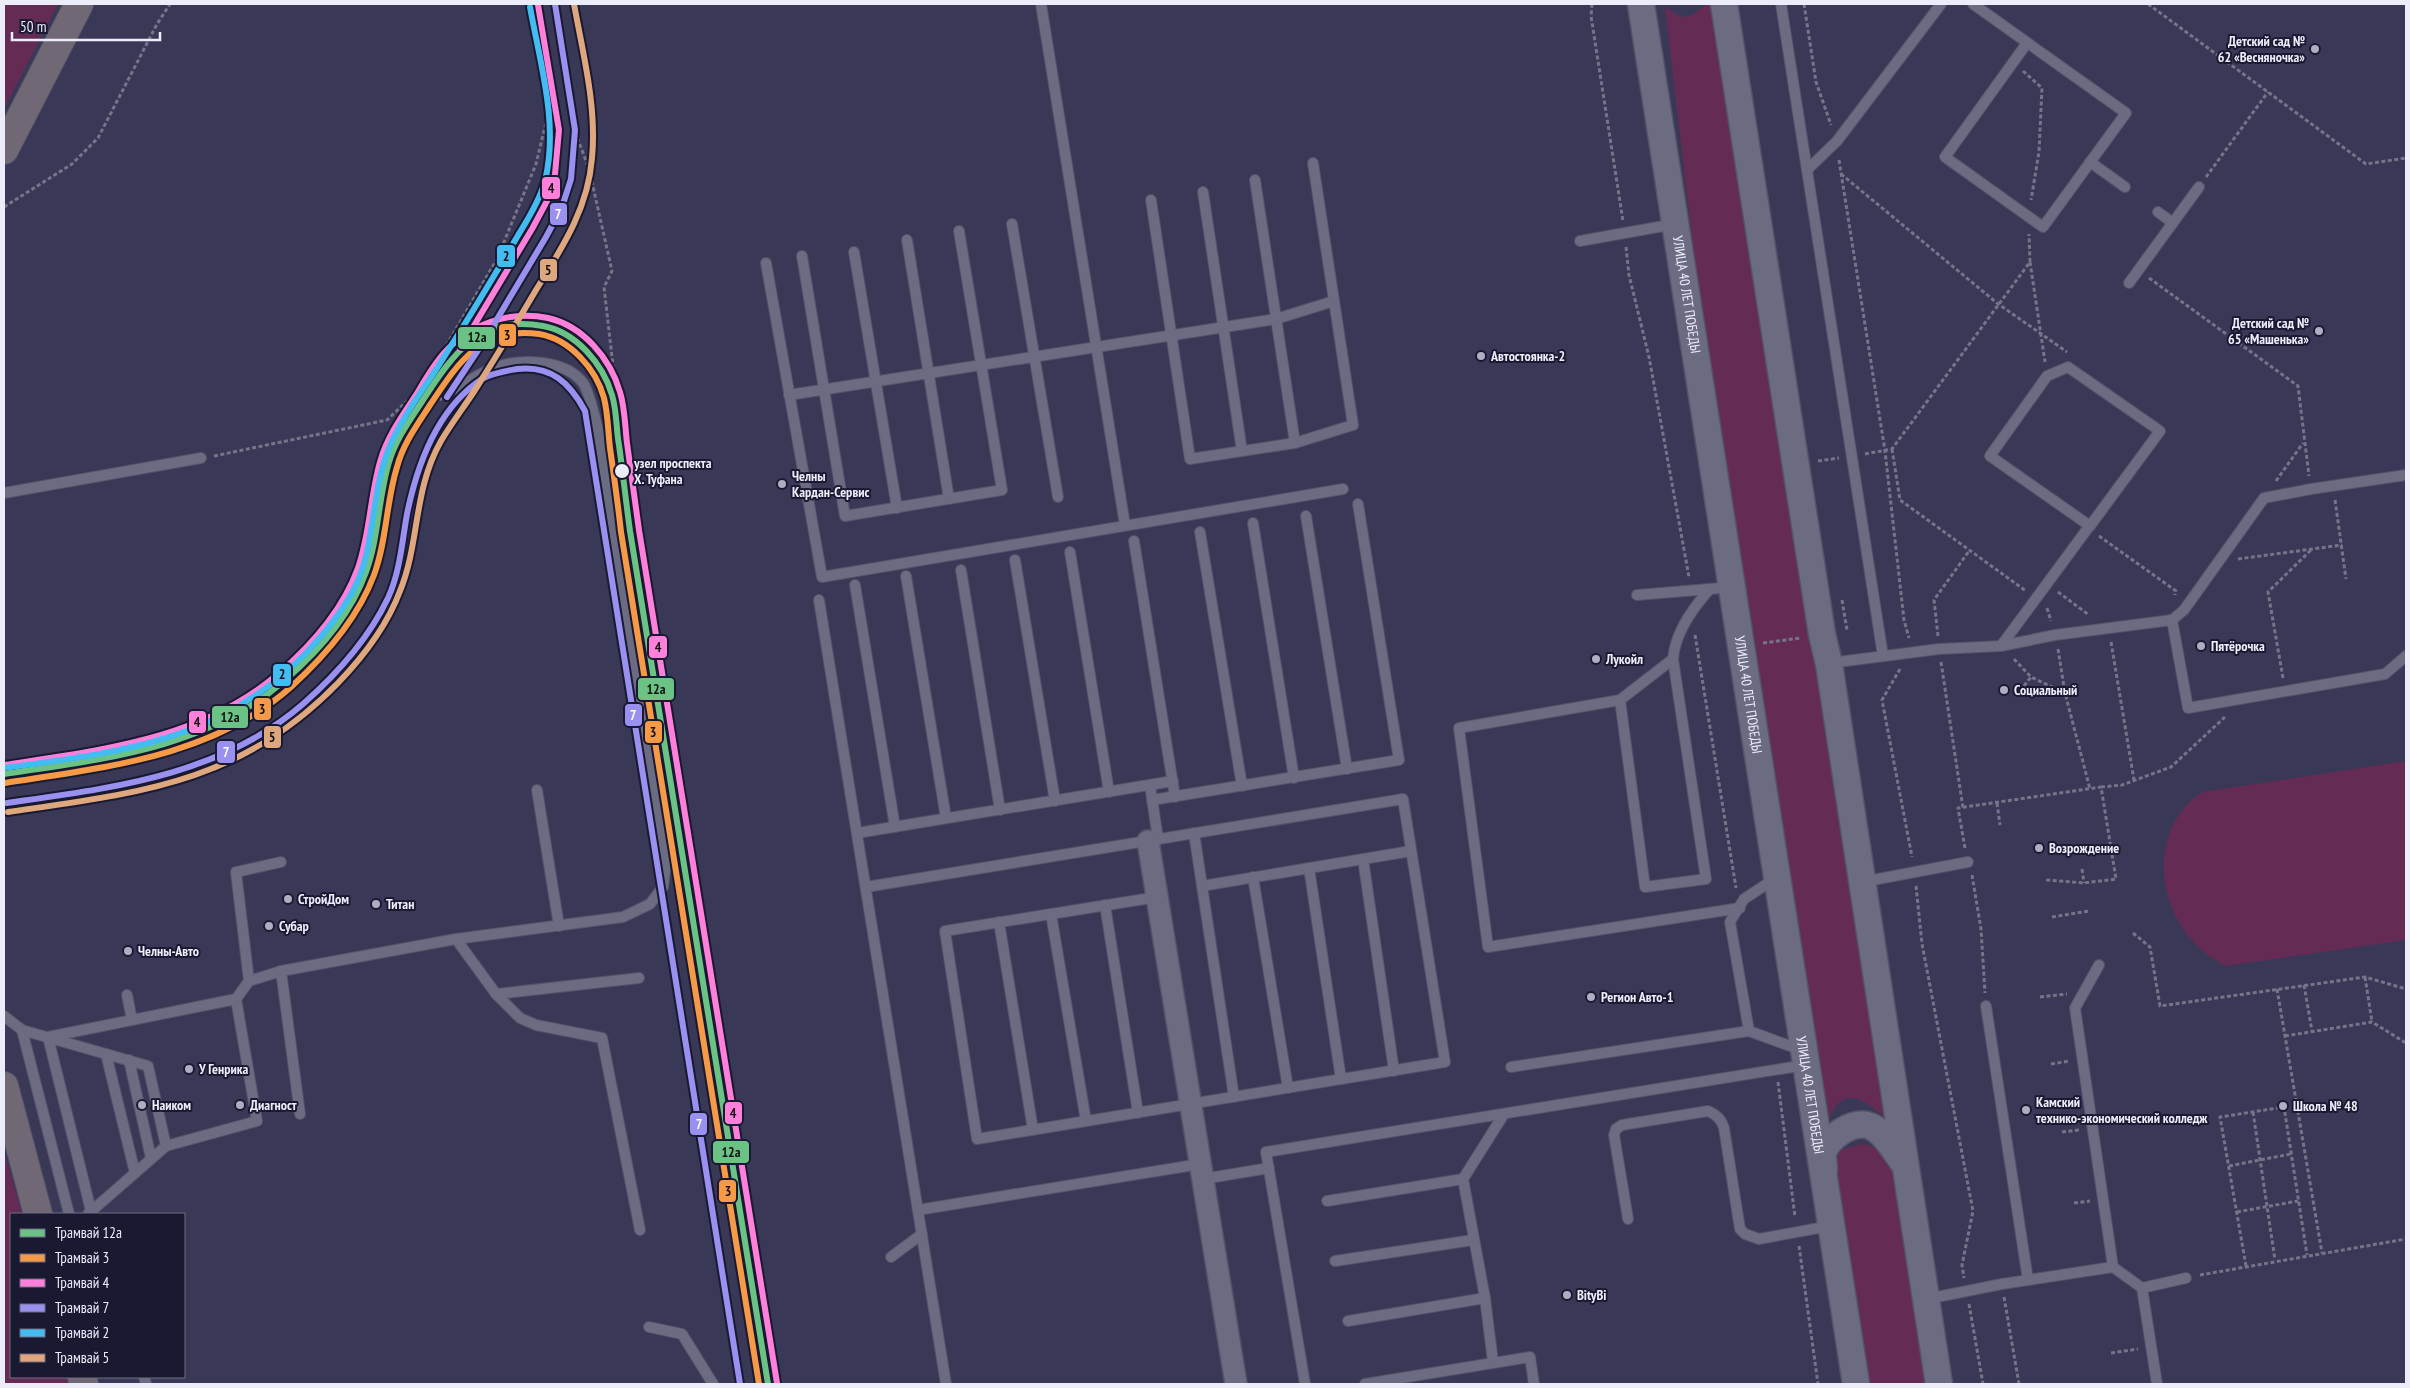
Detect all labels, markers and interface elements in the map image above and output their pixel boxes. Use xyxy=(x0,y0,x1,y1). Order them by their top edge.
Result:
scale bar xyxy=(12,10,160,42)
text: 50 m xyxy=(20,17,46,36)
place label: Детский сад № 62 «Весняночка» xyxy=(2218,32,2305,66)
marker: Детский сад № 62 «Весняночка» xyxy=(2309,43,2321,55)
line badge: 4 xyxy=(541,176,561,200)
text: 4 xyxy=(548,179,555,197)
line badge: 7 xyxy=(549,202,568,226)
text: 7 xyxy=(555,205,562,223)
street label: УЛИЦА 40 ЛЕТ ПОБЕДЫ xyxy=(1669,234,1705,354)
line badge: 2 xyxy=(496,244,516,268)
text: 2 xyxy=(503,247,509,265)
line badge: 5 xyxy=(539,258,558,282)
text: 5 xyxy=(545,261,551,279)
place label: Детский сад № 65 «Машенька» xyxy=(2228,314,2309,348)
line badge: 3 xyxy=(498,323,517,347)
marker: Детский сад № 65 «Машенька» xyxy=(2313,325,2325,337)
line badge: 12а xyxy=(457,326,496,350)
text: 3 xyxy=(504,326,510,344)
text: 12а xyxy=(467,328,487,346)
place label: Автостоянка-2 xyxy=(1490,347,1565,365)
marker: Автостоянка-2 xyxy=(1475,350,1487,362)
place label: узел проспекта Х. Туфана xyxy=(633,454,712,488)
marker: узел проспекта Х. Туфана xyxy=(613,462,631,480)
place label: Челны Кардан-Сервис xyxy=(792,467,870,501)
marker: Челны Кардан-Сервис xyxy=(776,478,788,490)
line badge: 4 xyxy=(648,635,668,659)
street label: УЛИЦА 40 ЛЕТ ПОБЕДЫ xyxy=(1731,635,1766,755)
place label: Пятёрочка xyxy=(2211,637,2265,655)
text: 4 xyxy=(655,638,662,656)
marker: Пятёрочка xyxy=(2195,640,2207,652)
place label: Лукойл xyxy=(1605,650,1643,668)
marker: Лукойл xyxy=(1590,653,1602,665)
line badge: 2 xyxy=(272,663,292,687)
text: 2 xyxy=(279,665,285,683)
line badge: 12а xyxy=(637,677,675,701)
text: 12а xyxy=(646,680,666,698)
place label: Социальный xyxy=(2014,681,2077,699)
marker: Социальный xyxy=(1998,684,2010,696)
line badge: 3 xyxy=(253,697,272,721)
text: 3 xyxy=(259,700,265,718)
line badge: 7 xyxy=(624,703,643,727)
line badge: 12а xyxy=(211,705,249,729)
text: 7 xyxy=(630,706,637,724)
text: 12а xyxy=(220,708,240,726)
line badge: 4 xyxy=(188,710,207,734)
text: 4 xyxy=(194,713,201,731)
line badge: 3 xyxy=(644,720,663,744)
text: 3 xyxy=(650,723,656,741)
line badge: 5 xyxy=(263,725,282,749)
text: 5 xyxy=(269,728,275,746)
line badge: 7 xyxy=(216,740,236,764)
text: 7 xyxy=(223,743,230,761)
place label: Возрождение xyxy=(2049,839,2119,857)
marker: Возрождение xyxy=(2033,842,2045,854)
place label: СтройДом xyxy=(298,890,349,908)
marker: СтройДом xyxy=(282,893,294,905)
place label: Титан xyxy=(386,895,414,913)
marker: Титан xyxy=(370,898,382,910)
place label: Субар xyxy=(279,917,309,935)
marker: Субар xyxy=(263,920,275,932)
place label: Челны-Авто xyxy=(138,942,199,960)
marker: Челны-Авто xyxy=(122,945,134,957)
place label: Регион Авто-1 xyxy=(1601,988,1673,1006)
marker: Регион Авто-1 xyxy=(1585,991,1597,1003)
street label: УЛИЦА 40 ЛЕТ ПОБЕДЫ xyxy=(1792,1035,1828,1155)
place label: У Генрика xyxy=(198,1060,249,1078)
marker: У Генрика xyxy=(183,1063,195,1075)
place label: Камский технико-экономический колледж xyxy=(2036,1093,2208,1127)
place label: Наиком xyxy=(152,1096,191,1114)
place label: Диагност xyxy=(250,1096,297,1114)
place label: Школа № 48 xyxy=(2293,1097,2358,1115)
marker: Наиком xyxy=(136,1099,148,1111)
marker: Диагност xyxy=(234,1099,246,1111)
marker: Школа № 48 xyxy=(2277,1100,2289,1112)
line badge: 4 xyxy=(724,1101,743,1125)
text: 4 xyxy=(730,1104,737,1122)
marker: Камский технико-экономический колледж xyxy=(2020,1104,2032,1116)
line badge: 7 xyxy=(689,1112,708,1136)
text: 7 xyxy=(696,1115,703,1133)
line badge: 12а xyxy=(712,1140,750,1164)
text: 12а xyxy=(721,1143,741,1161)
line badge: 3 xyxy=(718,1179,737,1203)
text: 3 xyxy=(725,1182,731,1200)
legend xyxy=(10,1213,185,1378)
text: Трамвай 12а xyxy=(55,1223,122,1242)
text: Трамвай 3 xyxy=(55,1248,109,1267)
text: Трамвай 4 xyxy=(55,1273,110,1292)
place label: BityBi xyxy=(1577,1286,1606,1304)
marker: BityBi xyxy=(1561,1289,1573,1301)
text: Трамвай 7 xyxy=(55,1298,109,1317)
text: Трамвай 2 xyxy=(55,1323,109,1342)
text: Трамвай 5 xyxy=(55,1348,109,1367)

